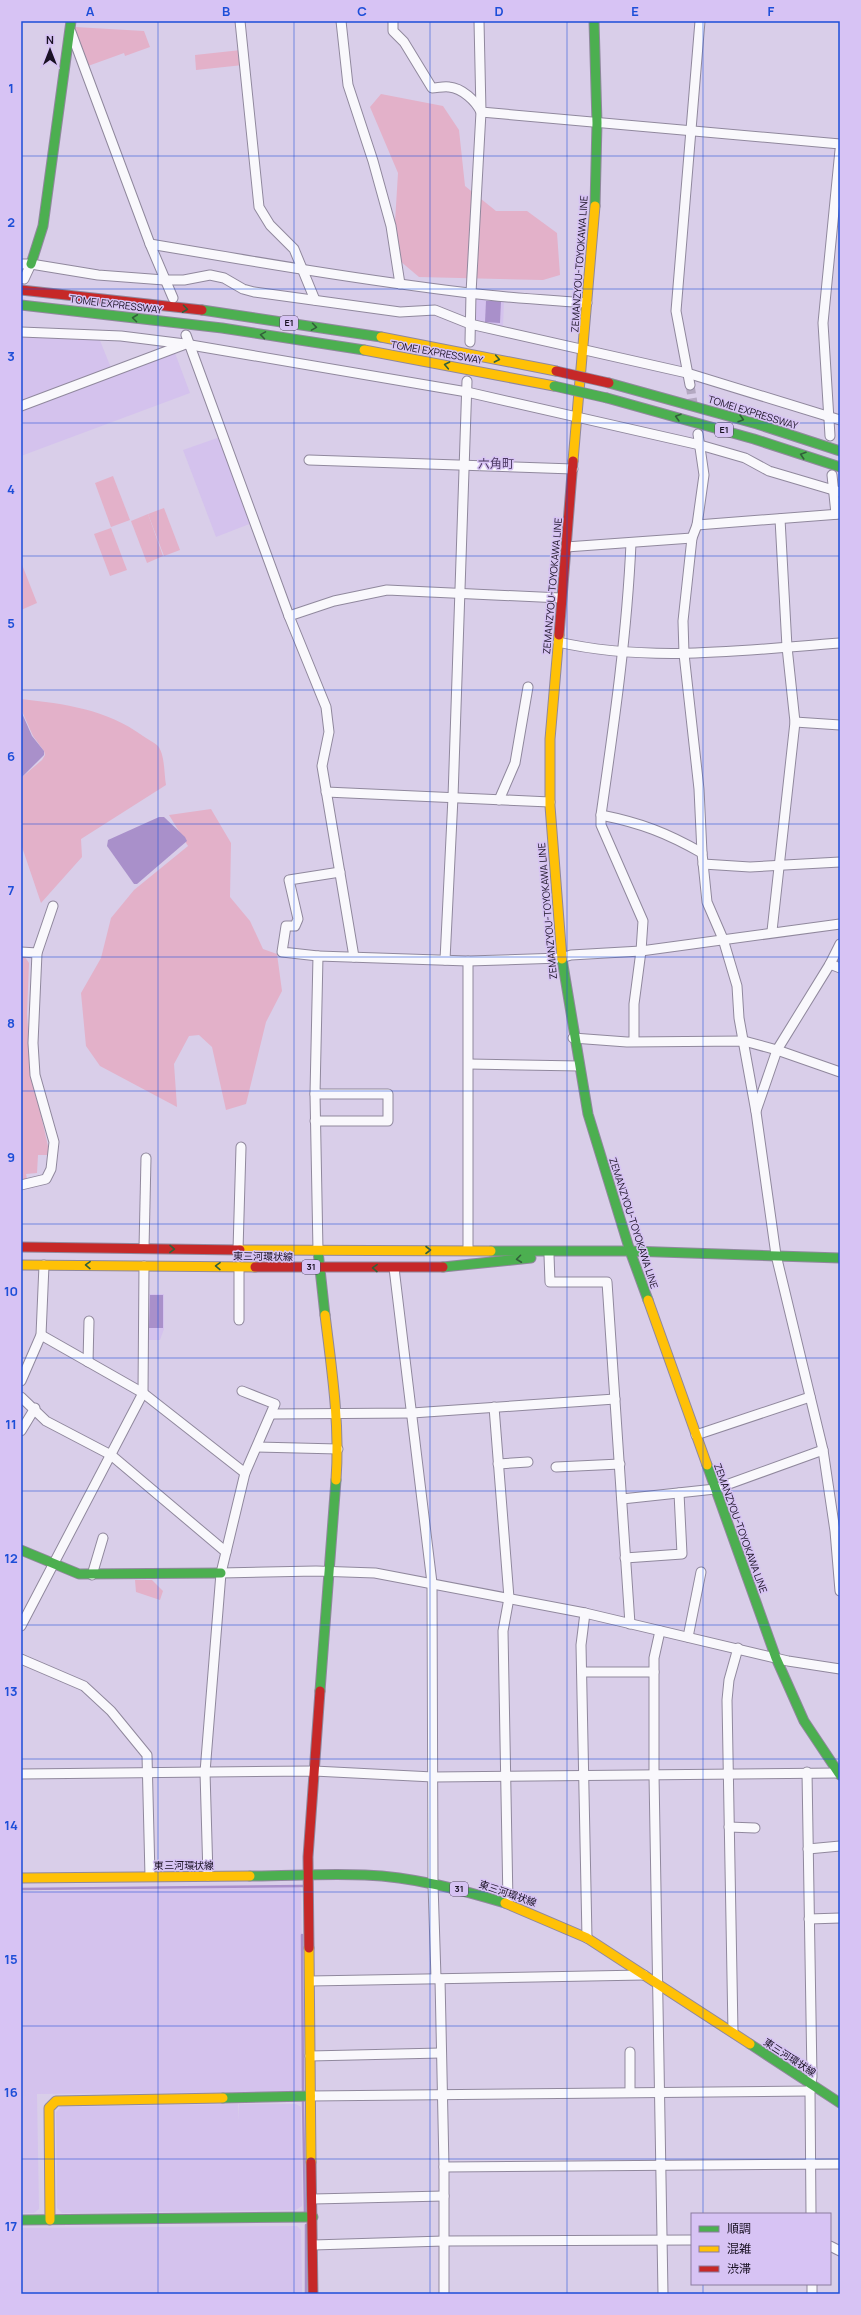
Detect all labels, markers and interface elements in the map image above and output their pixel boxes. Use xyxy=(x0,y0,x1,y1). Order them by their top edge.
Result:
text: A xyxy=(86,2,95,20)
text: B xyxy=(222,2,230,20)
text: C xyxy=(357,2,367,20)
text: D xyxy=(494,2,504,20)
text: E xyxy=(631,2,639,20)
text: F xyxy=(768,2,775,20)
north arrow xyxy=(30,30,70,70)
text: N xyxy=(46,32,54,47)
text: 1 xyxy=(8,79,14,97)
street label: ZEMANZYOU-TOYOKAWA LINE xyxy=(567,195,591,333)
text: 2 xyxy=(7,213,15,231)
street label: TOMEI EXPRESSWAY xyxy=(69,291,164,317)
one-way arrow xyxy=(182,304,188,313)
one-way arrow xyxy=(132,314,138,323)
road number: E1 xyxy=(280,316,298,330)
one-way arrow xyxy=(311,322,317,331)
one-way arrow xyxy=(260,331,266,340)
street label: TOMEI EXPRESSWAY xyxy=(390,337,485,367)
text: 3 xyxy=(7,347,15,365)
one-way arrow xyxy=(494,355,500,363)
one-way arrow xyxy=(444,361,450,369)
street label: TOMEI EXPRESSWAY xyxy=(706,392,800,432)
one-way arrow xyxy=(675,413,682,422)
one-way arrow xyxy=(738,415,745,423)
road number: E1 xyxy=(715,423,733,437)
one-way arrow xyxy=(800,451,807,459)
district label: 六角町 xyxy=(478,455,514,472)
text: 4 xyxy=(7,480,15,498)
street label: ZEMANZYOU-TOYOKAWA LINE xyxy=(539,517,565,655)
text: 5 xyxy=(7,614,15,632)
text: 6 xyxy=(7,747,15,765)
street label: ZEMANZYOU-TOYOKAWA LINE xyxy=(534,842,560,980)
text: 7 xyxy=(8,881,15,899)
text: 8 xyxy=(7,1014,15,1032)
text: 9 xyxy=(7,1148,15,1166)
street label: ZEMANZYOU-TOYOKAWA LINE xyxy=(606,1156,662,1291)
one-way arrow xyxy=(169,1245,175,1253)
one-way arrow xyxy=(425,1246,431,1254)
street label: 東三河環状線 xyxy=(233,1248,293,1264)
one-way arrow xyxy=(516,1254,522,1263)
road number: 31 xyxy=(302,1260,320,1274)
one-way arrow xyxy=(85,1261,91,1269)
one-way arrow xyxy=(215,1262,221,1271)
one-way arrow xyxy=(372,1264,378,1272)
text: 10 xyxy=(4,1282,18,1300)
text: 11 xyxy=(5,1415,17,1433)
street label: ZEMANZYOU-TOYOKAWA LINE xyxy=(711,1461,771,1595)
text: 12 xyxy=(4,1549,18,1567)
text: 13 xyxy=(4,1682,18,1700)
text: 14 xyxy=(4,1816,18,1834)
street label: 東三河環状線 xyxy=(154,1858,214,1872)
street label: 東三河環状線 xyxy=(477,1877,539,1909)
road number: 31 xyxy=(450,1882,468,1896)
text: 15 xyxy=(4,1950,18,1968)
street label: 東三河環状線 xyxy=(761,2035,819,2079)
text: 16 xyxy=(4,2083,18,2101)
legend xyxy=(691,2213,831,2285)
text: 17 xyxy=(5,2217,17,2235)
text: 順調 xyxy=(727,2220,751,2237)
text: 混雑 xyxy=(727,2240,751,2257)
text: 渋滞 xyxy=(727,2260,751,2277)

